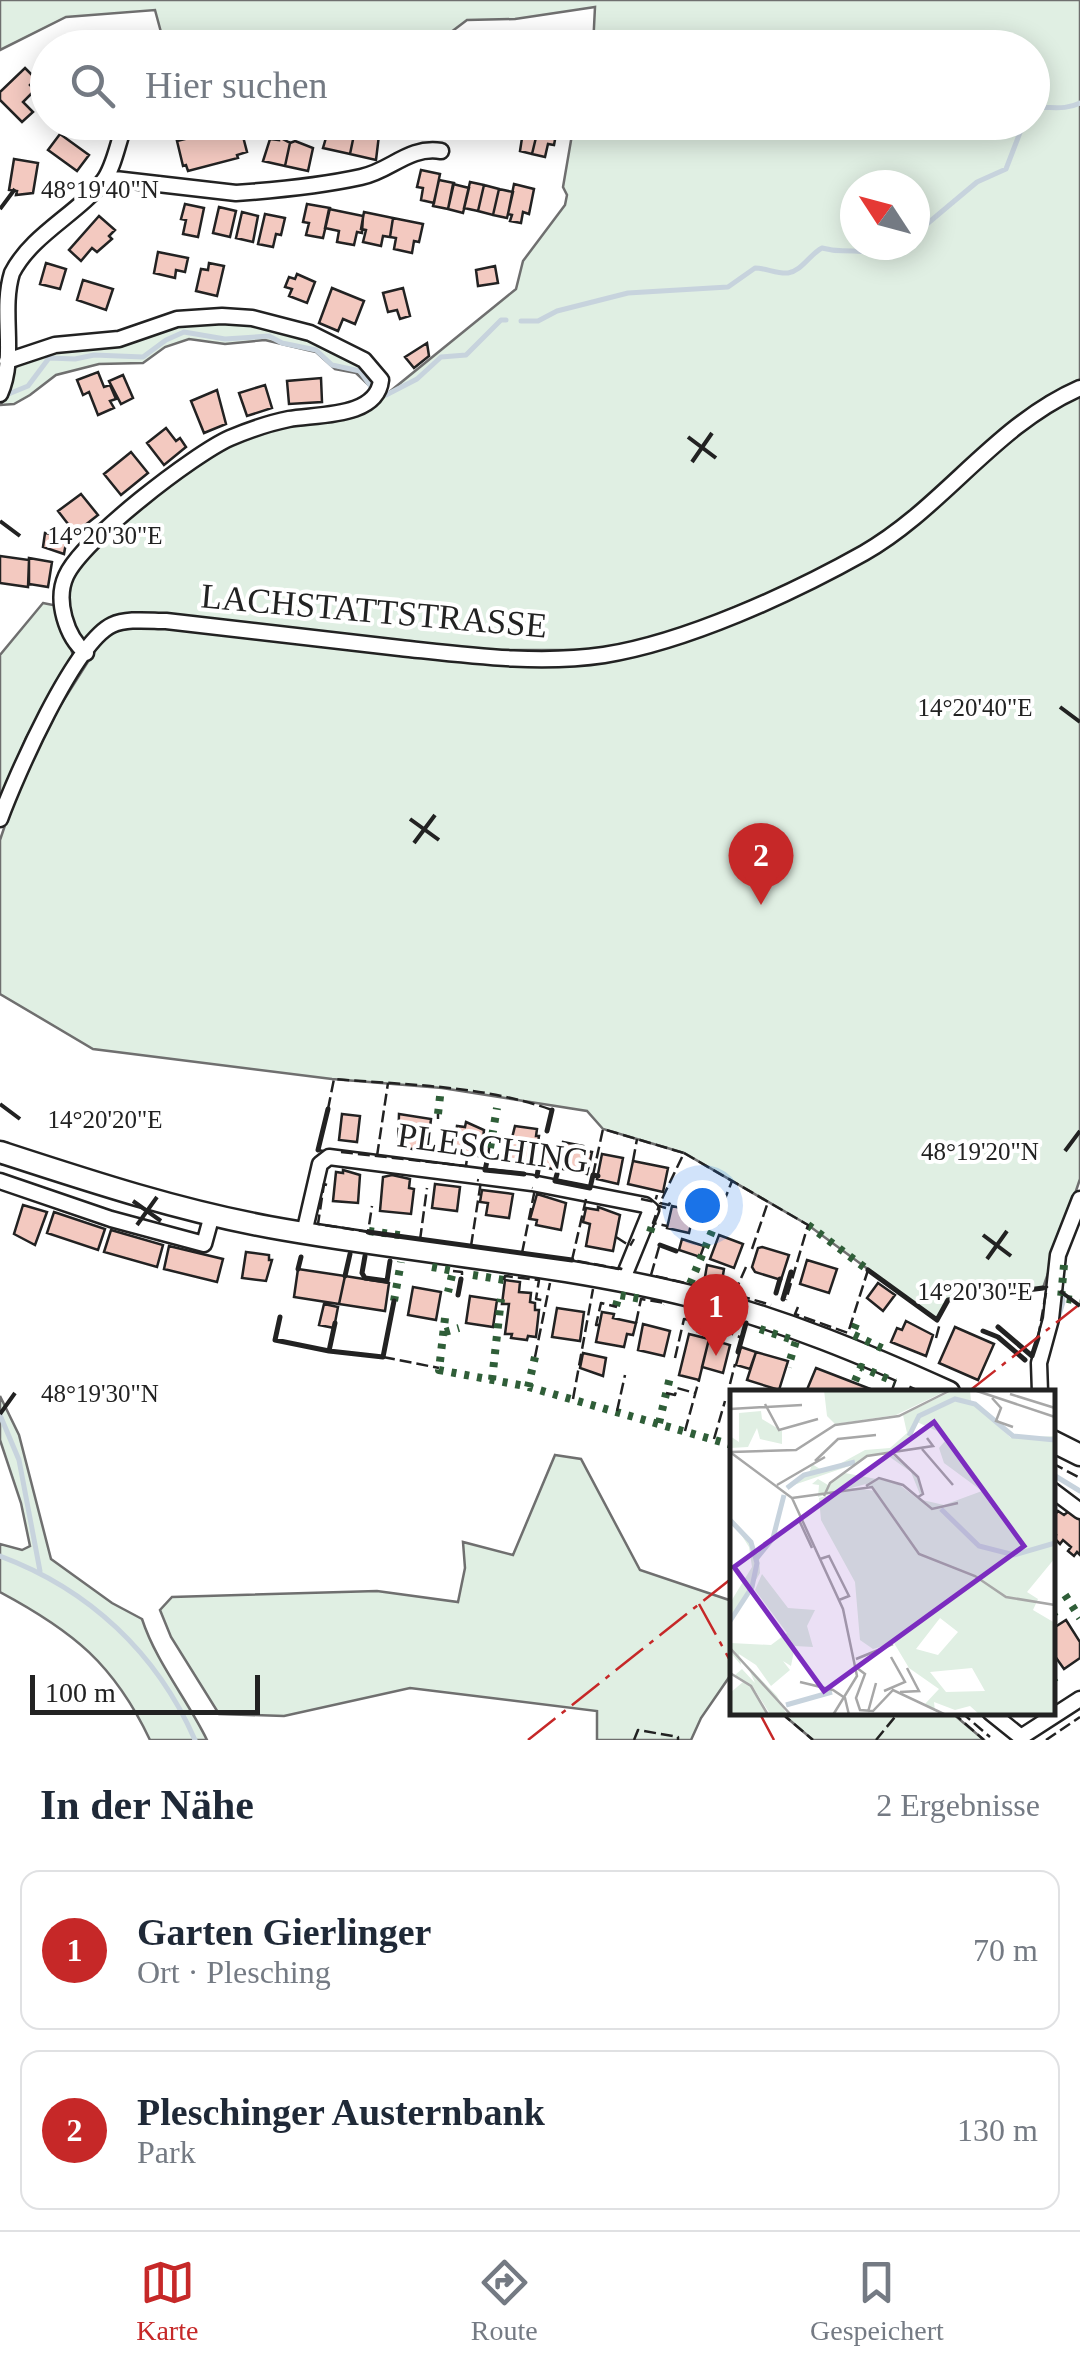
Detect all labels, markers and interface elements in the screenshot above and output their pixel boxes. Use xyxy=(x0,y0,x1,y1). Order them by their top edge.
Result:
search box xyxy=(30,30,1050,140)
icon: search xyxy=(65,58,120,113)
text: Hier suchen xyxy=(145,64,328,106)
north arrow xyxy=(840,170,930,260)
text: 48°19'40"N xyxy=(41,176,159,203)
text: 14°20'30"E xyxy=(48,522,162,549)
street label: LACHSTATTSTRASSE xyxy=(199,576,549,646)
text: 14°20'40"E xyxy=(918,694,1032,721)
pin: 2 xyxy=(728,822,794,905)
text: 14°20'20"E xyxy=(48,1106,162,1133)
street label: PLESCHING xyxy=(395,1115,591,1181)
text: 48°19'20"N xyxy=(921,1138,1039,1165)
your location xyxy=(677,1180,728,1231)
pin: 1 xyxy=(684,1274,748,1356)
text: 14°20'30"E xyxy=(918,1278,1032,1305)
text: 48°19'30"N xyxy=(41,1380,159,1407)
inset map xyxy=(730,1390,1055,1715)
scale bar xyxy=(30,1670,260,1714)
text: 100 m xyxy=(45,1677,116,1708)
text: In der Nähe xyxy=(40,1782,254,1828)
text: 2 Ergebnisse xyxy=(876,1787,1040,1823)
text: Garten Gierlinger xyxy=(137,1911,431,1953)
text: 1 xyxy=(67,1932,83,1968)
text: 70 m xyxy=(973,1932,1038,1968)
text: Ort · Plesching xyxy=(137,1954,331,1990)
text: Pleschinger Austernbank xyxy=(137,2091,545,2133)
text: 2 xyxy=(67,2112,83,2148)
text: 130 m xyxy=(957,2112,1038,2148)
text: Park xyxy=(137,2134,196,2170)
tab: Karte xyxy=(136,2255,198,2347)
tab: Route xyxy=(471,2255,538,2347)
tab: Gespeichert xyxy=(810,2255,944,2347)

